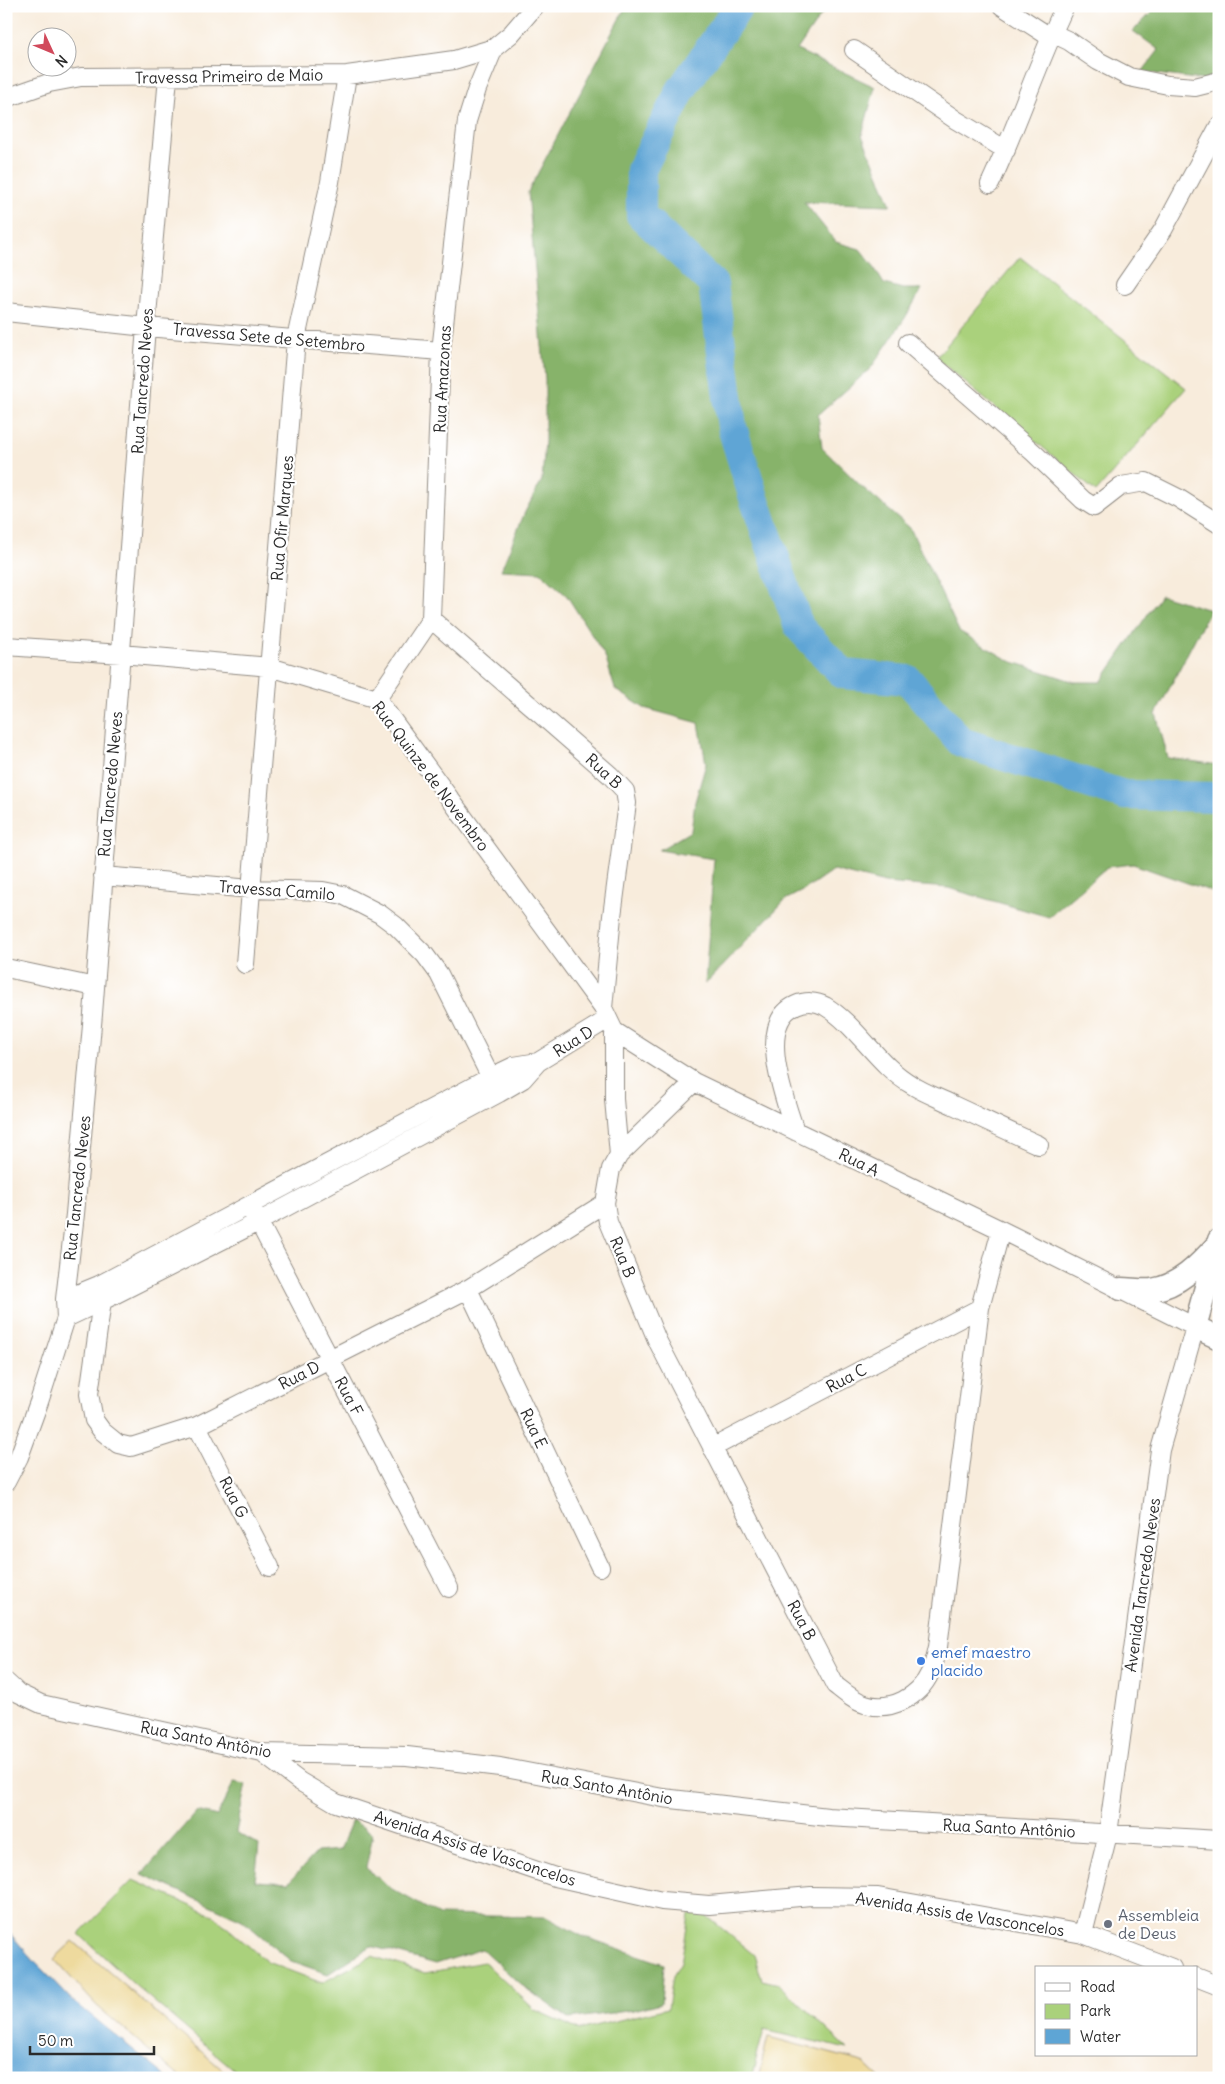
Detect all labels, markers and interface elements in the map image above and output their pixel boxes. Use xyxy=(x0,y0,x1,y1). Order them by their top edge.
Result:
north arrow xyxy=(28,28,78,78)
text: N xyxy=(52,51,71,71)
street label: Travessa Primeiro de Maio xyxy=(135,64,323,88)
street label: Rua Tancredo Neves xyxy=(127,307,157,455)
street label: Travessa Sete de Setembro xyxy=(172,319,366,355)
street label: Rua Amazonas xyxy=(429,325,455,433)
street label: Rua Ofir Marques xyxy=(267,454,297,582)
street label: Rua Quinze de Novembro xyxy=(368,697,494,855)
street label: Rua Tancredo Neves xyxy=(94,710,126,858)
street label: Rua B xyxy=(582,749,626,793)
street label: Travessa Camilo xyxy=(218,876,336,904)
street label: Rua D xyxy=(549,1021,597,1061)
street label: Rua Tancredo Neves xyxy=(59,1114,95,1262)
street label: Rua A xyxy=(835,1144,883,1180)
street label: Rua B xyxy=(606,1233,640,1281)
street label: Rua D xyxy=(275,1356,323,1394)
street label: Rua C xyxy=(822,1359,870,1397)
street label: Rua F xyxy=(330,1373,368,1419)
street label: Rua E xyxy=(516,1405,552,1451)
street label: Rua G xyxy=(215,1473,253,1521)
street label: Avenida Tancredo Neves xyxy=(1120,1497,1164,1673)
street label: Rua B xyxy=(783,1596,821,1644)
place label: emef maestro placido xyxy=(931,1642,1031,1680)
marker: emef maestro placido xyxy=(915,1655,927,1667)
street label: Rua Santo Antônio xyxy=(139,1716,273,1762)
street label: Rua Santo Antônio xyxy=(540,1766,674,1808)
street label: Avenida Assis de Vasconcelos xyxy=(371,1806,579,1890)
street label: Rua Santo Antônio xyxy=(942,1815,1076,1841)
street label: Avenida Assis de Vasconcelos xyxy=(854,1888,1066,1940)
place label: Assembleia de Deus xyxy=(1118,1905,1199,1943)
marker: Assembleia de Deus xyxy=(1102,1918,1114,1930)
legend xyxy=(1035,1966,1198,2056)
text: Road xyxy=(1080,1977,1115,1996)
text: Park xyxy=(1080,2001,1111,2020)
scale bar xyxy=(30,2024,154,2056)
text: Water xyxy=(1080,2027,1121,2046)
text: 50 m xyxy=(38,2031,73,2050)

